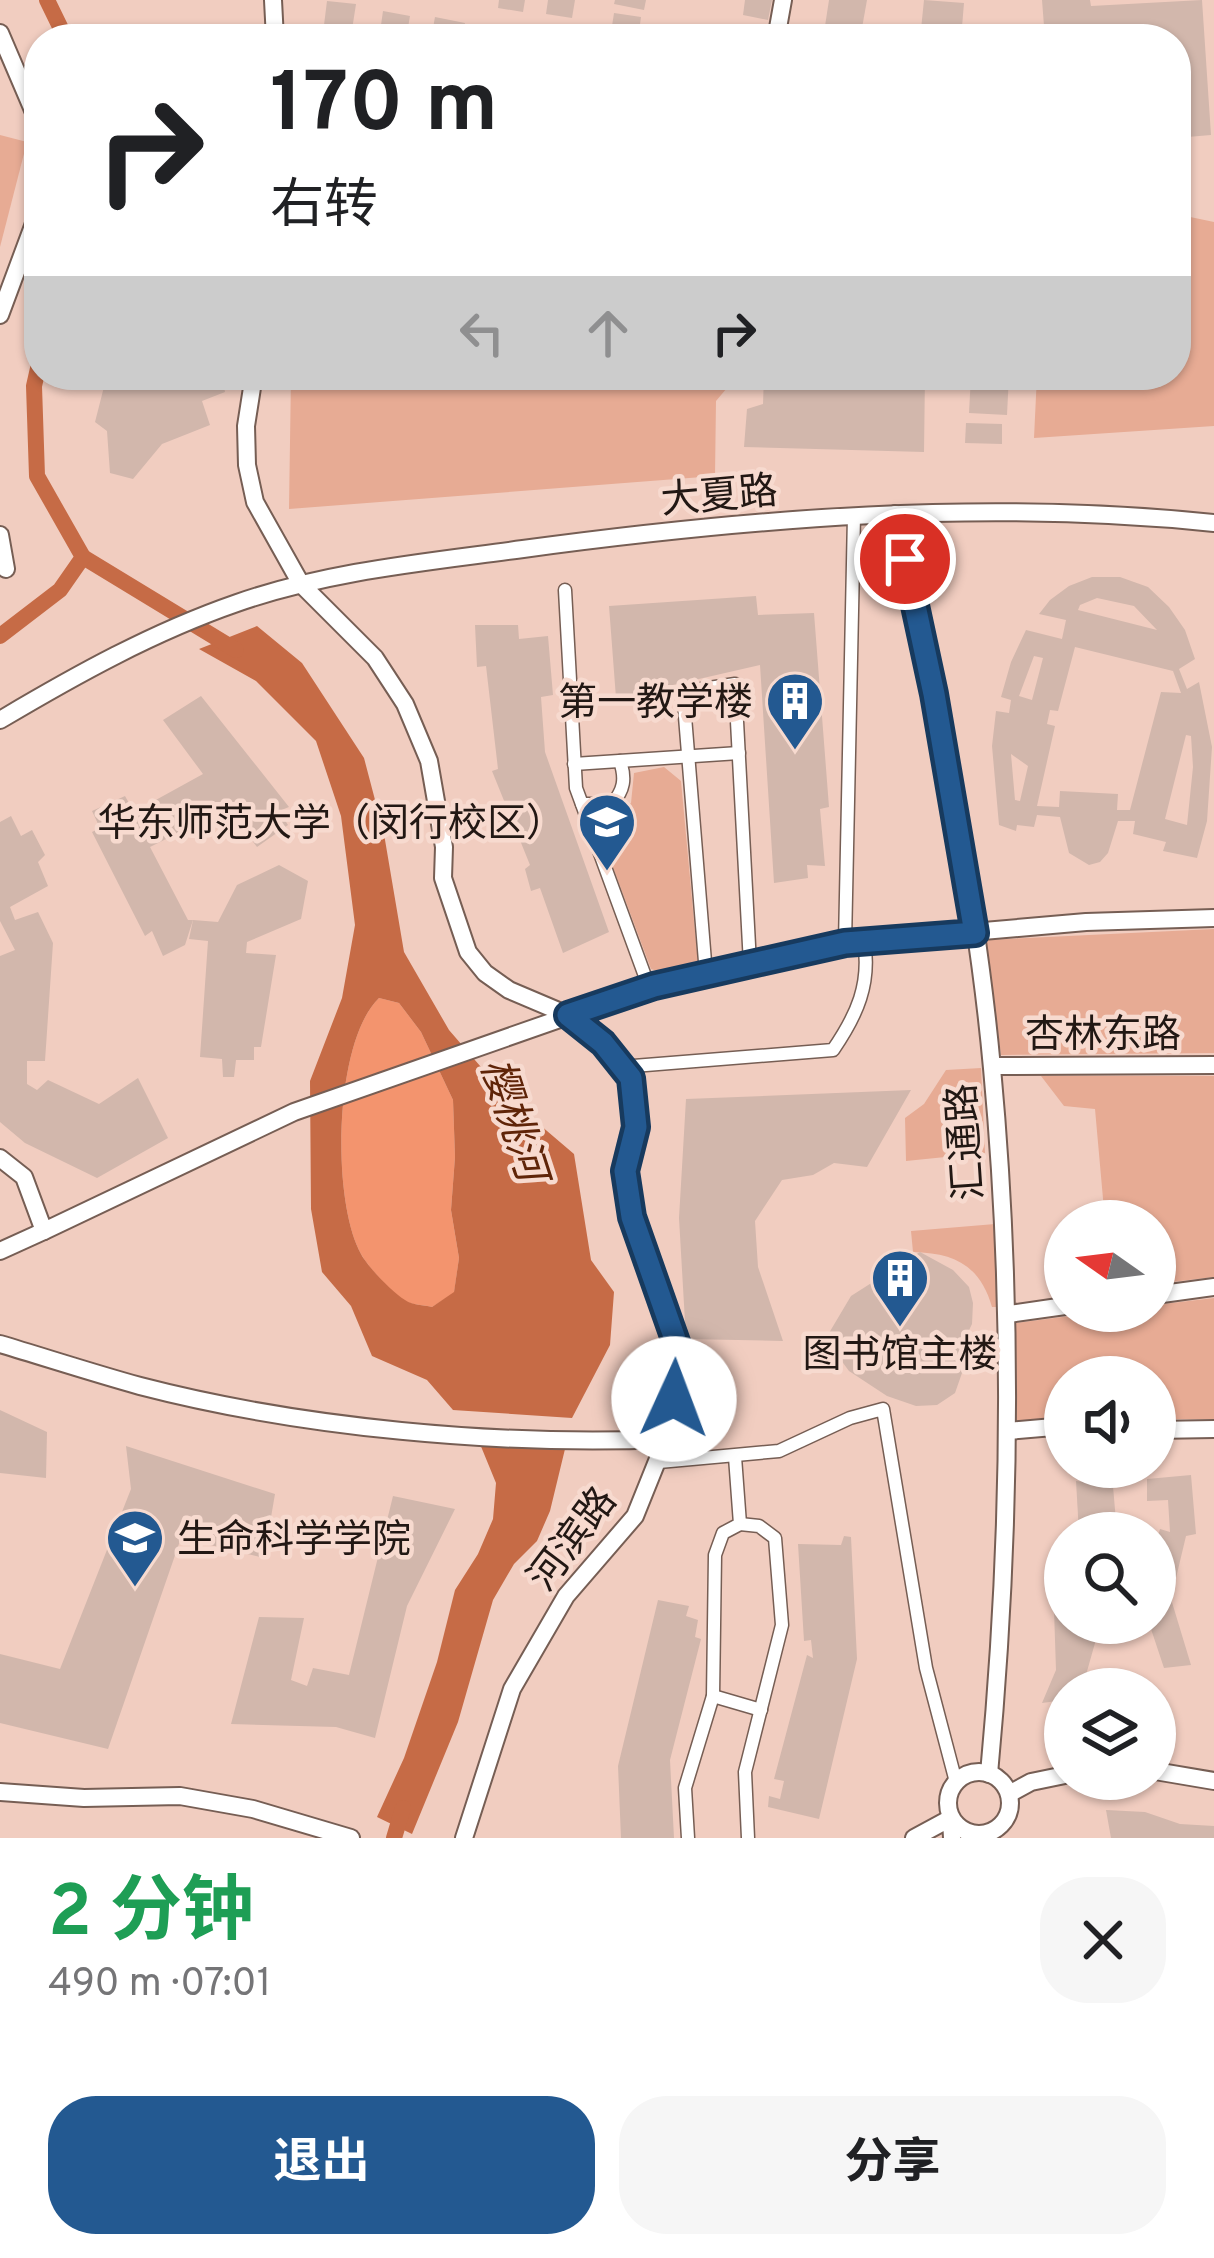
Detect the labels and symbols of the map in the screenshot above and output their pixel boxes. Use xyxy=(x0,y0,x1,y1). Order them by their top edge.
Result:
street label: 大夏路 xyxy=(659,469,780,528)
pin xyxy=(854,508,956,610)
building icon: 第一教学楼 xyxy=(764,670,826,752)
place label: 第一教学楼 xyxy=(558,681,753,730)
school or university icon: 华东师范大学（闵行校区） xyxy=(576,791,638,873)
place label: 华东师范大学（闵行校区） xyxy=(97,802,565,851)
street label: 杏林东路 xyxy=(1025,1013,1181,1062)
water label: 樱桃河 xyxy=(466,1052,558,1195)
street label: 汇通路 xyxy=(940,1082,997,1202)
north arrow xyxy=(1044,1200,1176,1332)
building icon: 图书馆主楼 xyxy=(869,1247,931,1329)
place label: 图书馆主楼 xyxy=(802,1333,998,1382)
position arrow xyxy=(611,1336,737,1462)
street label: 河滨路 xyxy=(520,1479,629,1602)
school or university icon: 生命科学学院 xyxy=(104,1507,166,1589)
place label: 生命科学学院 xyxy=(177,1518,411,1567)

